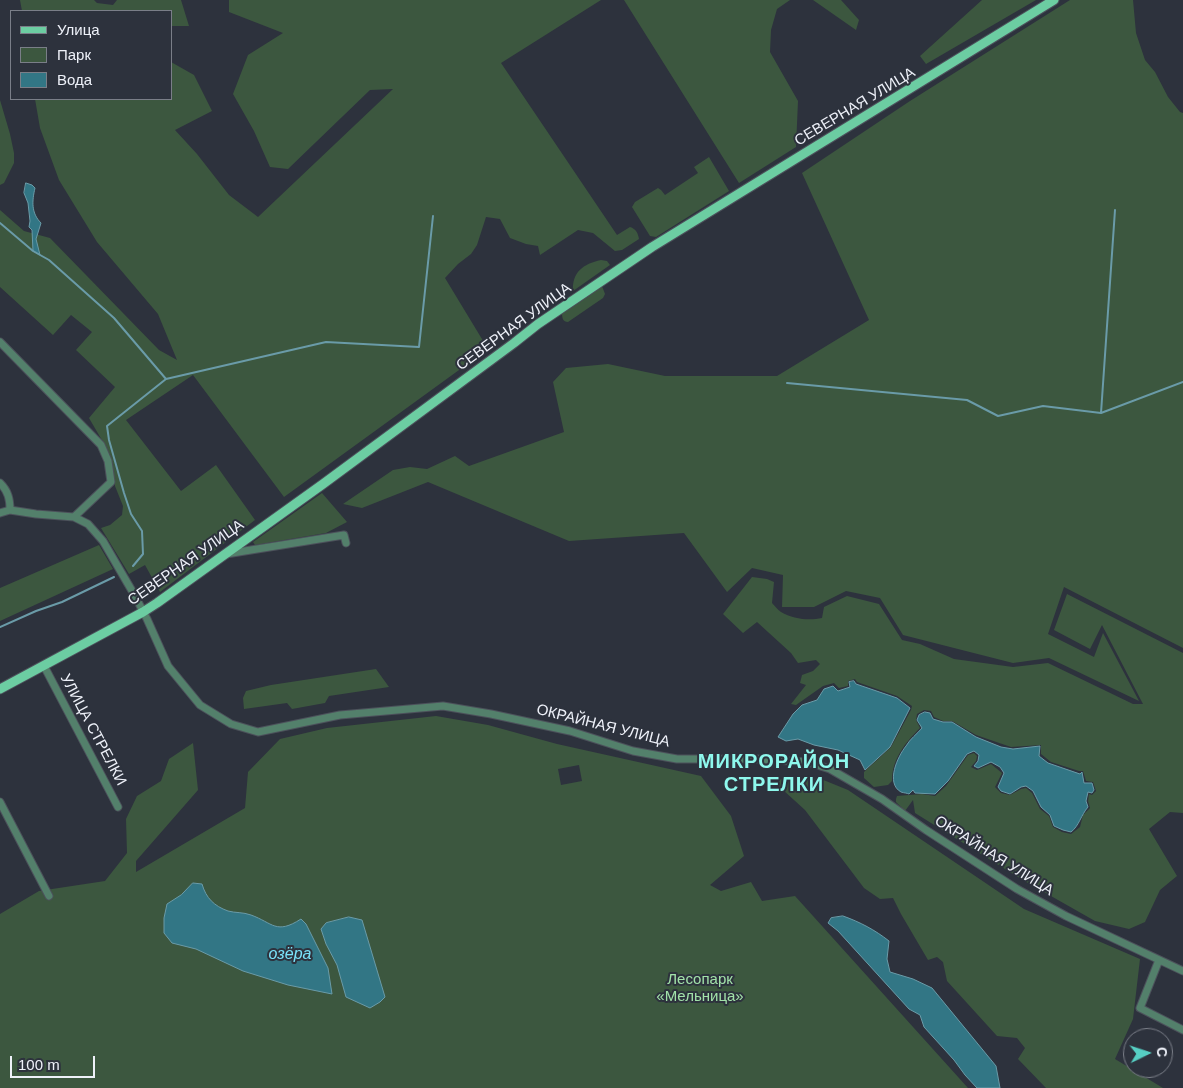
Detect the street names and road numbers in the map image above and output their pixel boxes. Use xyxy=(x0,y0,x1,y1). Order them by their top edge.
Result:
street label: СЕВЕРНАЯ УЛИЦА xyxy=(791,64,919,150)
street label: СЕВЕРНАЯ УЛИЦА xyxy=(453,279,575,375)
street label: СЕВЕРНАЯ УЛИЦА xyxy=(125,516,247,610)
street label: УЛИЦА СТРЕЛКИ xyxy=(56,671,130,789)
street label: ОКРАЙНАЯ УЛИЦА xyxy=(534,701,672,751)
street label: ОКРАЙНАЯ УЛИЦА xyxy=(931,812,1057,900)

